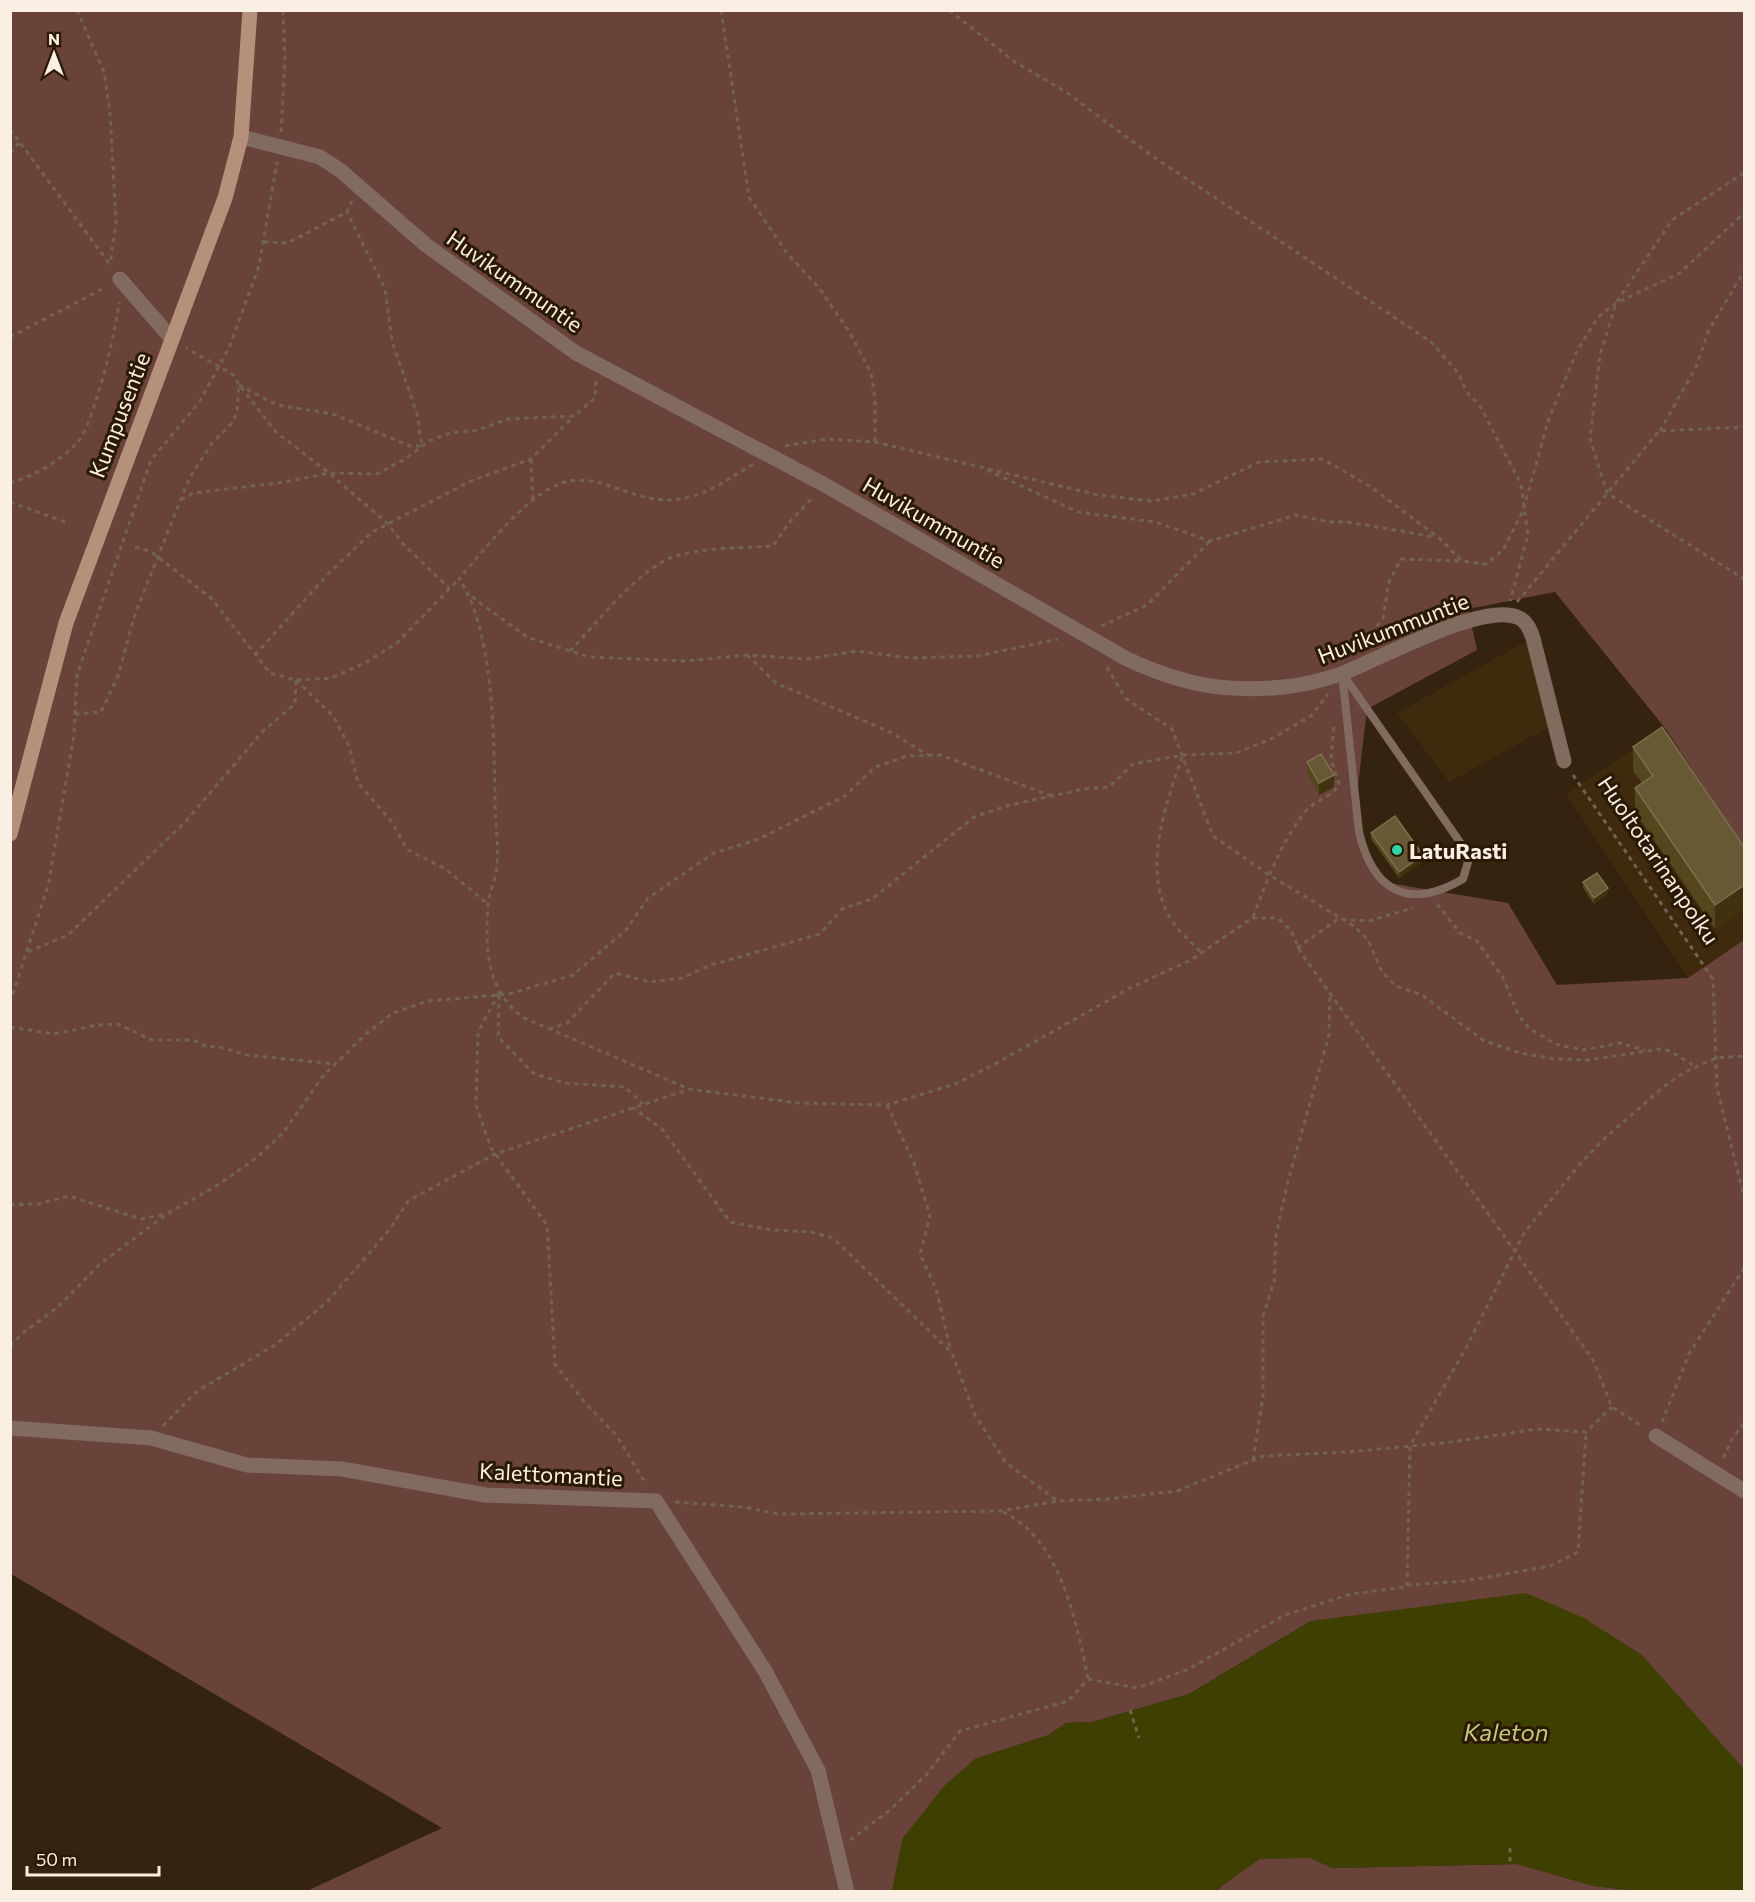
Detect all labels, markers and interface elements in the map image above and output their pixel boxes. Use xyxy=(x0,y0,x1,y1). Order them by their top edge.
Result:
north arrow xyxy=(24,24,84,84)
text: N xyxy=(48,29,60,48)
street label: Huvikummuntie xyxy=(442,224,588,338)
street label: Kumpusentie xyxy=(83,349,155,481)
street label: Huvikummuntie xyxy=(858,470,1010,574)
street label: Huvikummuntie xyxy=(1314,587,1472,669)
street label: Huoltotarinanpolku xyxy=(1593,771,1725,949)
place label: LatuRasti xyxy=(1409,837,1507,864)
marker: LatuRasti xyxy=(1390,843,1404,857)
street label: Kalettomantie xyxy=(478,1457,624,1491)
water label: Kaleton xyxy=(1464,1717,1549,1746)
scale bar xyxy=(27,1839,159,1877)
text: 50 m xyxy=(36,1848,77,1870)

